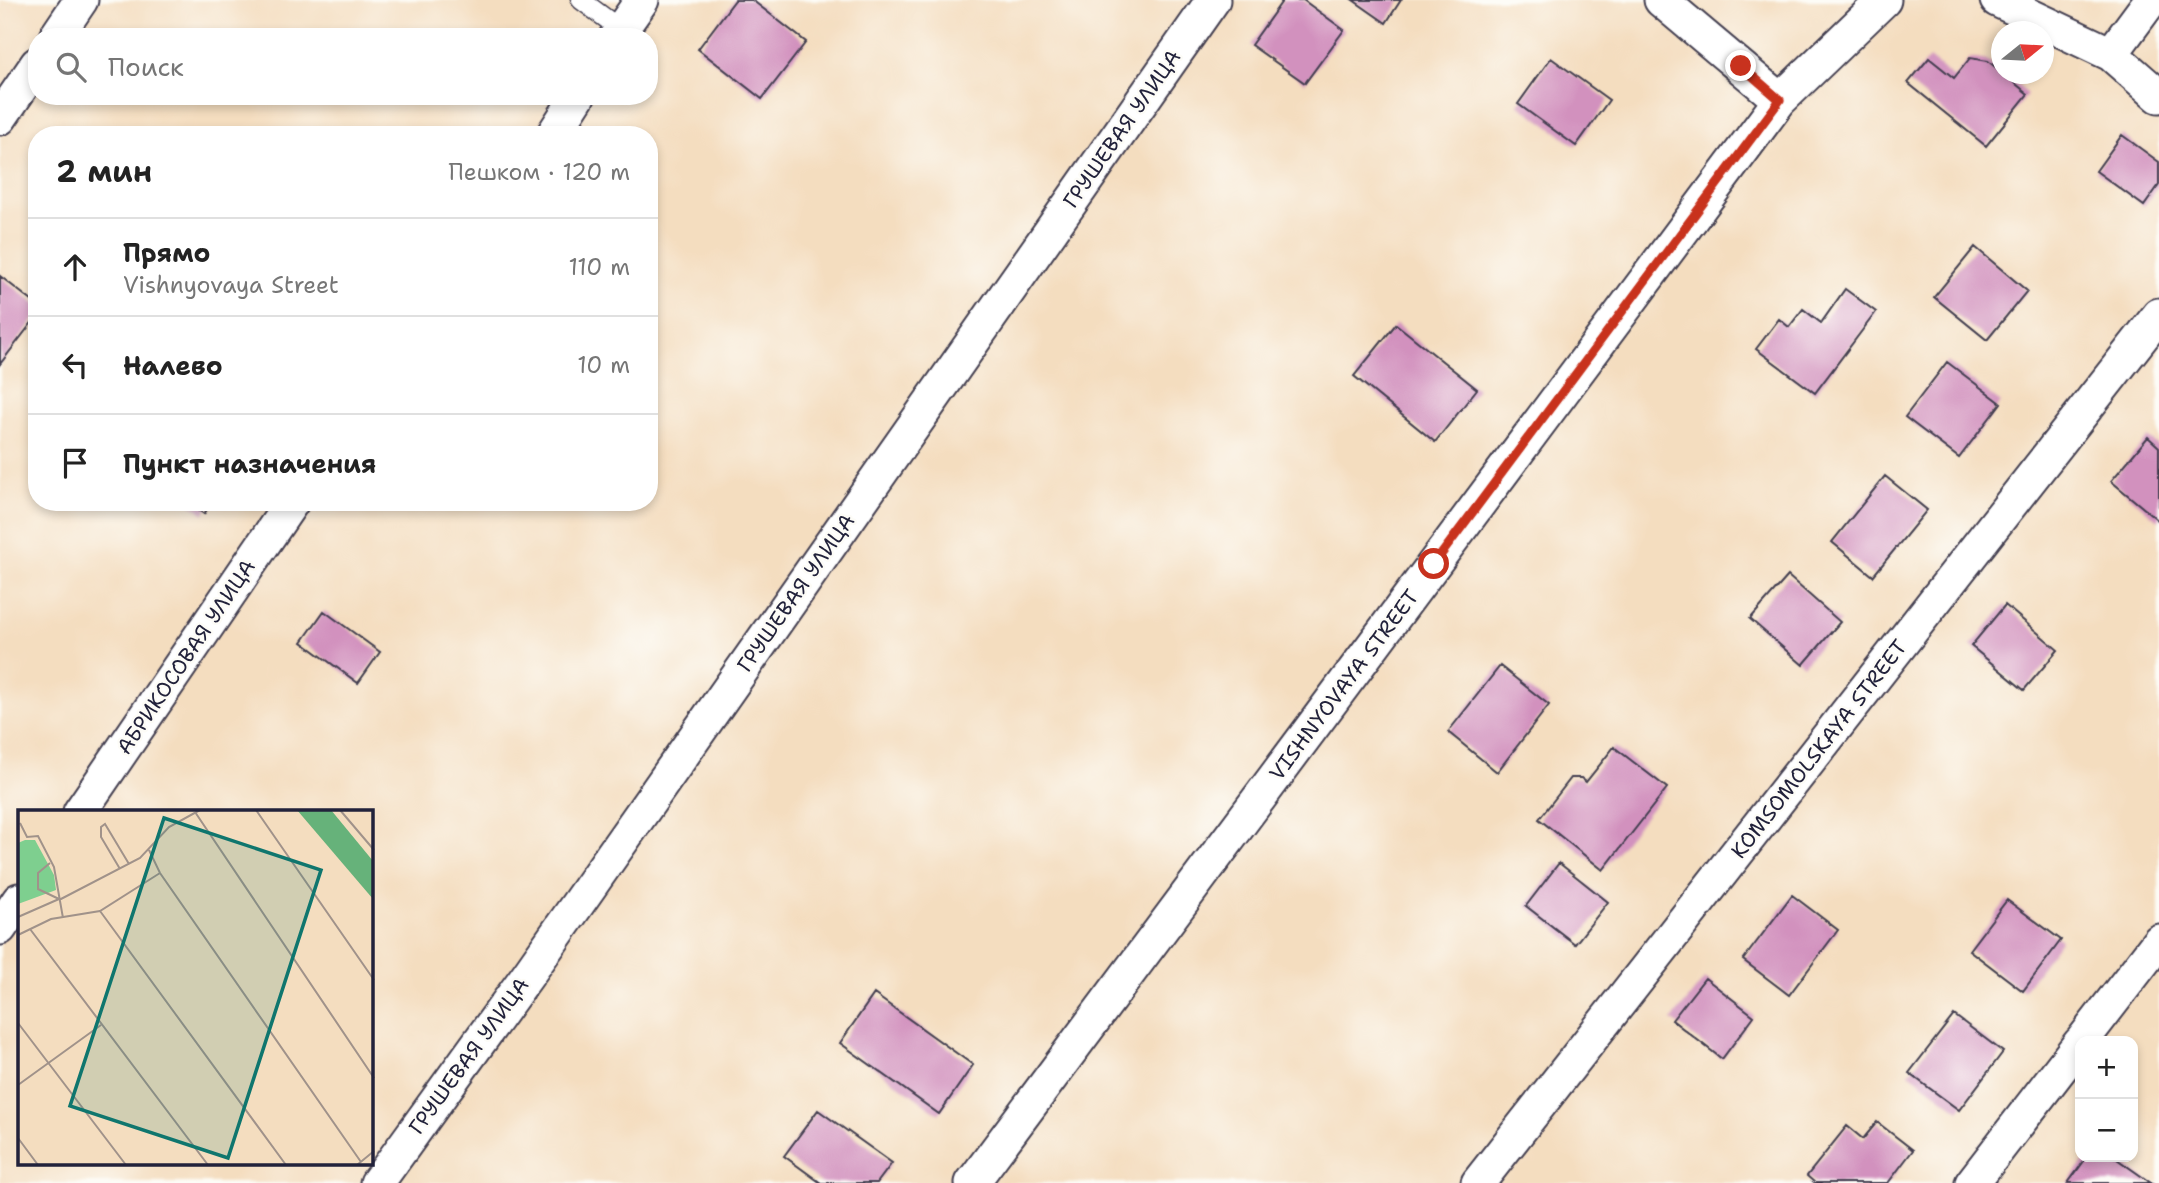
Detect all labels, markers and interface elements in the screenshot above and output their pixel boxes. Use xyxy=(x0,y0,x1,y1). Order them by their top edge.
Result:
north arrow xyxy=(1991,21,2054,84)
search box xyxy=(28,28,658,105)
street label: ГРУШЕВАЯ УЛИЦА xyxy=(1057,44,1187,214)
icon: search xyxy=(52,48,90,86)
text: Поиск xyxy=(108,49,184,84)
route end xyxy=(1725,50,1756,81)
text: 2 мин xyxy=(56,151,152,192)
text: Пешком · 120 m xyxy=(449,157,630,187)
text: Прямо xyxy=(123,235,211,270)
icon: ahead xyxy=(56,248,94,286)
text: 110 m xyxy=(568,252,630,282)
text: Vishnyovaya Street xyxy=(123,270,339,300)
icon: left xyxy=(56,346,94,384)
text: Налево xyxy=(123,348,223,383)
text: 10 m xyxy=(577,350,630,380)
icon: arrive xyxy=(56,444,94,482)
text: Пункт назначения xyxy=(123,446,376,481)
street label: ГРУШЕВАЯ УЛИЦА xyxy=(731,508,861,678)
route start xyxy=(1418,548,1449,579)
street label: АБРИКОСОВАЯ УЛИЦА xyxy=(110,554,262,760)
street label: VISHNYOVAYA STREET xyxy=(1263,584,1425,786)
street label: KOMSOMOLSKAYA STREET xyxy=(1725,634,1913,864)
inset map xyxy=(18,810,373,1166)
street label: ГРУШЕВАЯ УЛИЦА xyxy=(403,972,535,1140)
map controls xyxy=(2075,1036,2138,1162)
button: + xyxy=(2075,1036,2138,1099)
button: − xyxy=(2075,1099,2138,1162)

